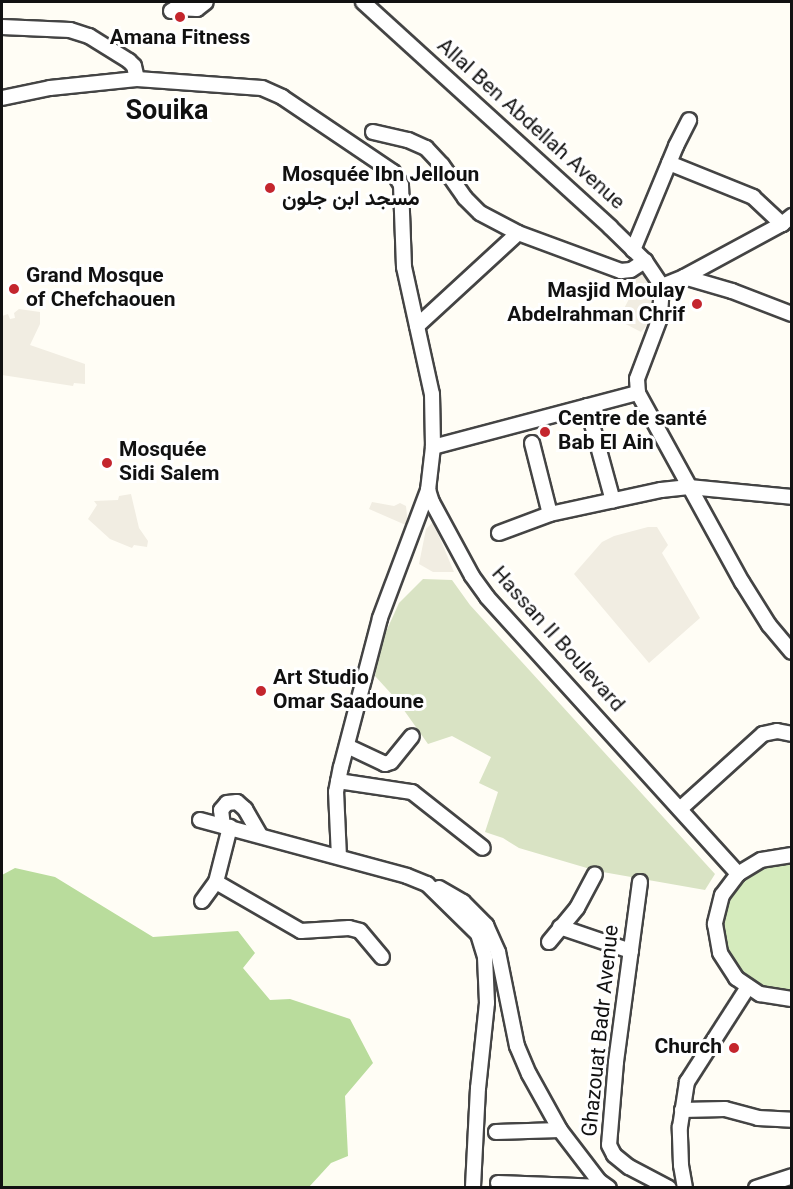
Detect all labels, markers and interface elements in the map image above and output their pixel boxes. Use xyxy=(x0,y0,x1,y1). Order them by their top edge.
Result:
marker: Amana Fitness xyxy=(173,10,187,24)
place label: Amana Fitness xyxy=(110,26,250,52)
street label: Allal Ben Abdellah Avenue xyxy=(431,34,629,216)
district label: Souika xyxy=(125,97,209,129)
place label: Mosquée Ibn Jelloun مسجد ابن جلون xyxy=(282,163,479,213)
marker: Mosquée Ibn Jelloun مسجد ابن جلون xyxy=(263,181,277,195)
place label: Grand Mosque of Chefchaouen xyxy=(26,264,175,314)
place label: Masjid Moulay Abdelrahman Chrif xyxy=(507,279,685,329)
marker: Grand Mosque of Chefchaouen xyxy=(7,282,21,296)
marker: Masjid Moulay Abdelrahman Chrif xyxy=(690,297,704,311)
place label: Centre de santé Bab El Ain xyxy=(558,407,707,457)
marker: Centre de santé Bab El Ain xyxy=(536,423,554,441)
place label: Mosquée Sidi Salem xyxy=(119,438,219,488)
marker: Mosquée Sidi Salem xyxy=(100,456,114,470)
street label: Hassan II Boulevard xyxy=(485,562,629,718)
place label: Art Studio Omar Saadoune xyxy=(273,666,424,716)
marker: Art Studio Omar Saadoune xyxy=(254,684,268,698)
street label: Ghazouat Badr Avenue xyxy=(578,924,626,1138)
place label: Church xyxy=(655,1035,722,1061)
marker: Church xyxy=(727,1041,741,1055)

